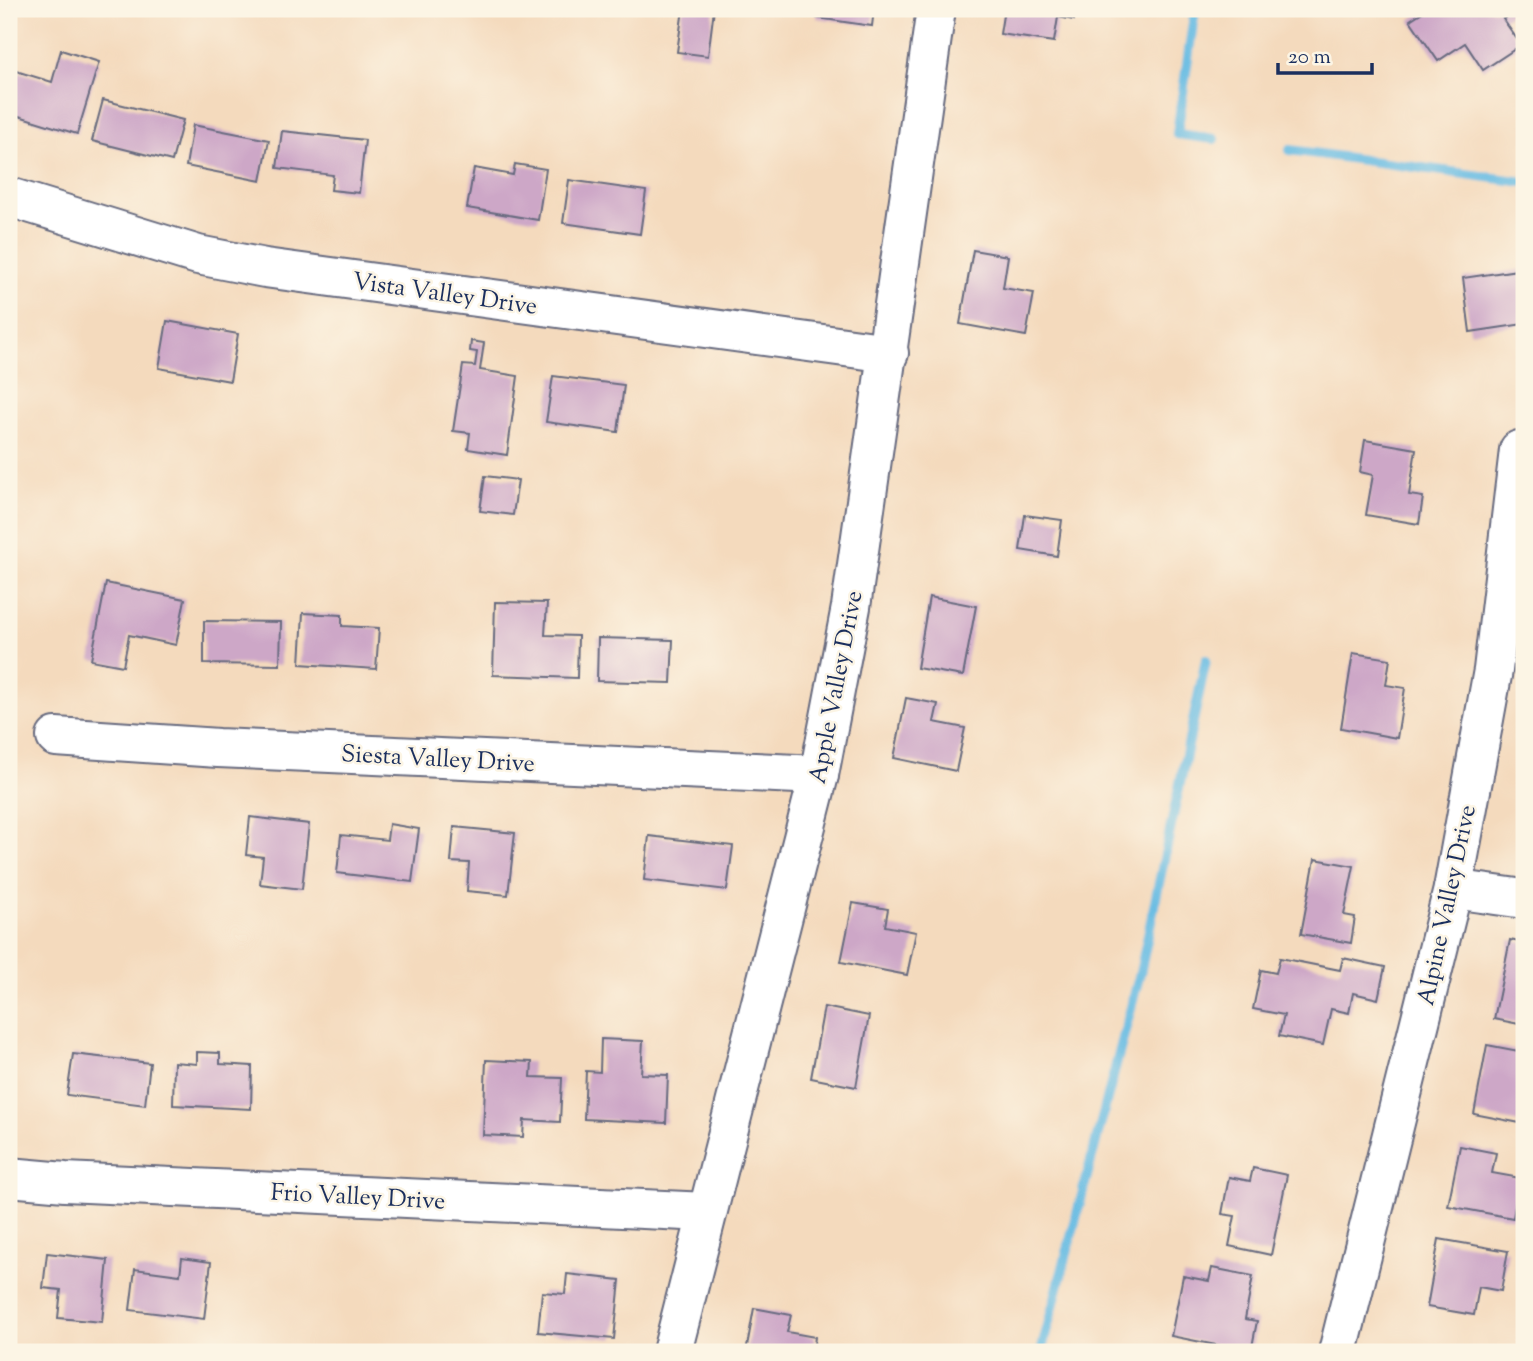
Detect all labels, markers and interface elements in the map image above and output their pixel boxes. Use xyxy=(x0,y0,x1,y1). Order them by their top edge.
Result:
scale bar xyxy=(1278,32,1372,76)
text: 20 m xyxy=(1288,43,1331,73)
street label: Vista Valley Drive xyxy=(350,265,539,325)
street label: Apple Valley Drive xyxy=(802,588,872,787)
street label: Siesta Valley Drive xyxy=(340,738,536,782)
street label: Alpine Valley Drive xyxy=(1410,802,1486,1009)
street label: Frio Valley Drive xyxy=(270,1176,446,1220)

